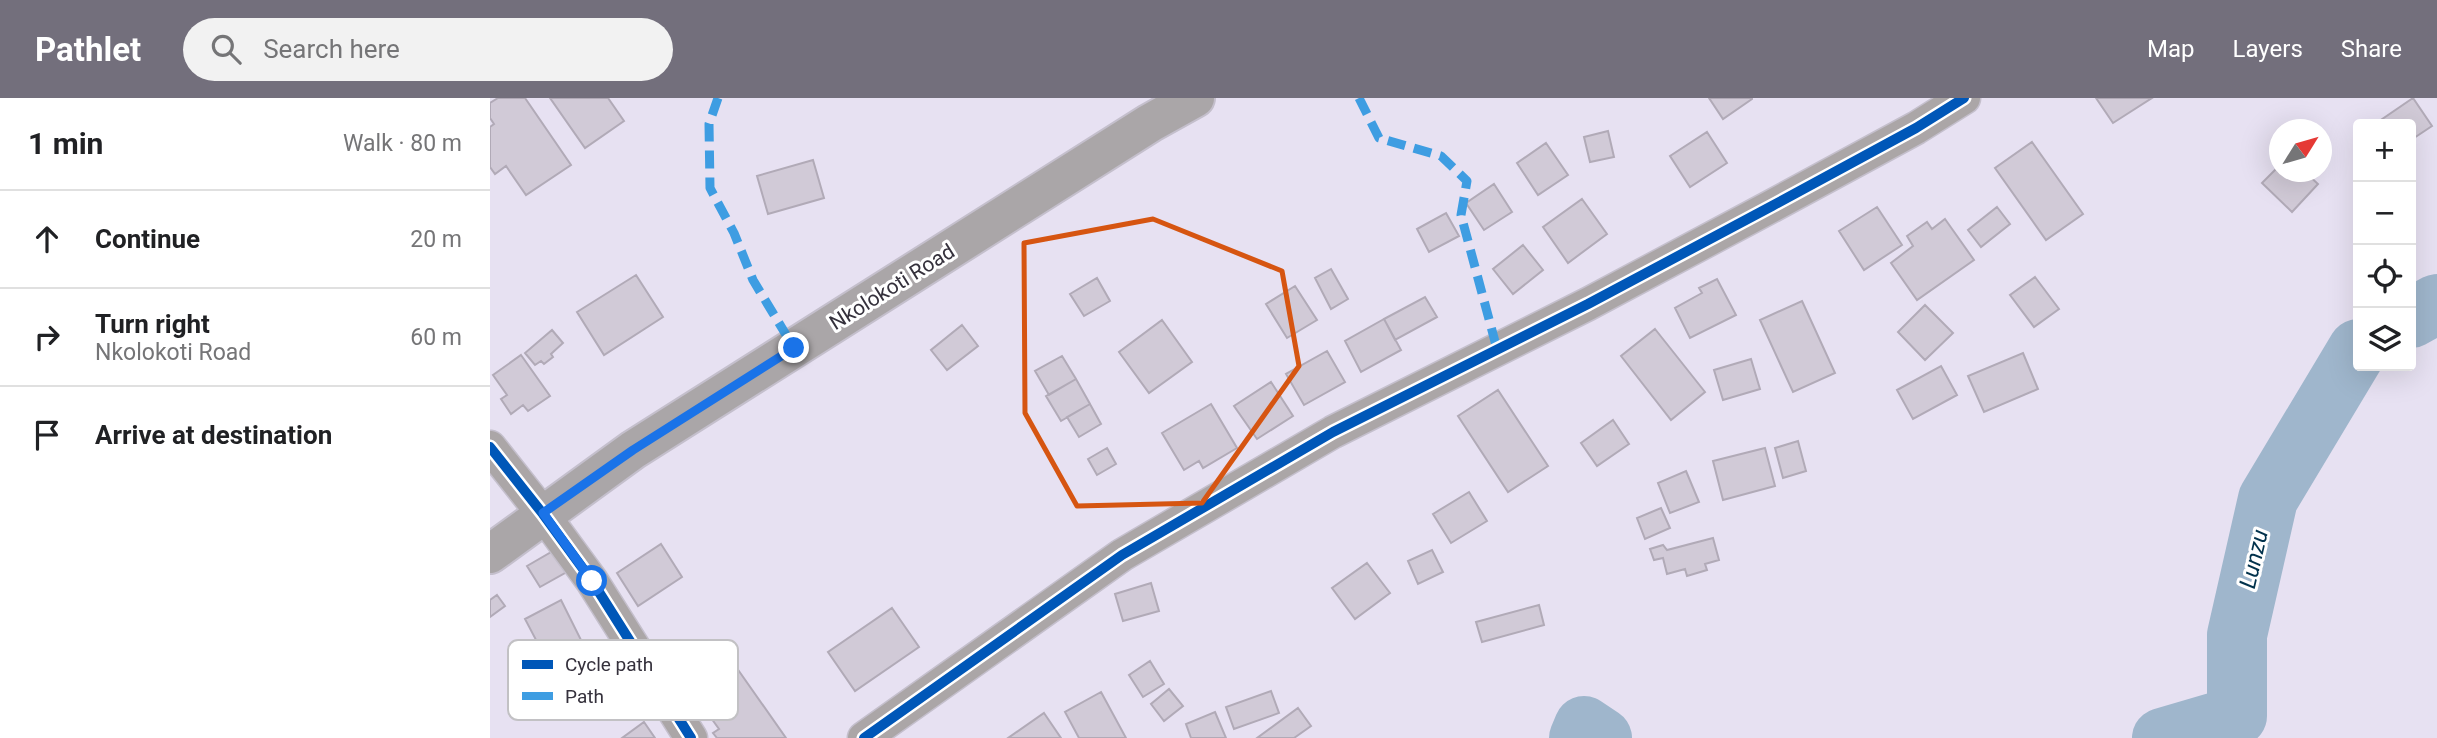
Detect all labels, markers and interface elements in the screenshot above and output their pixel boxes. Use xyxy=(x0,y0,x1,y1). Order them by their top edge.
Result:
search box xyxy=(183,18,673,81)
text: Pathlet xyxy=(35,30,141,69)
icon: search xyxy=(207,30,245,68)
text: Search here xyxy=(263,34,400,64)
text: Map xyxy=(2147,35,2195,63)
text: Layers xyxy=(2233,35,2303,63)
text: Share xyxy=(2341,35,2402,63)
north arrow xyxy=(2269,119,2332,182)
map controls xyxy=(2353,119,2416,371)
button: + xyxy=(2353,119,2416,182)
text: 1 min xyxy=(28,126,103,161)
text: Walk · 80 m xyxy=(343,130,462,157)
button: − xyxy=(2353,182,2416,245)
icon: ahead xyxy=(28,220,66,258)
text: Continue xyxy=(95,224,200,254)
text: 20 m xyxy=(410,226,462,253)
street label: Nkolokoti Road xyxy=(825,239,959,335)
button: locate xyxy=(2353,245,2416,308)
button: layers xyxy=(2353,308,2416,371)
text: Turn right xyxy=(95,309,210,339)
icon: right xyxy=(28,318,66,356)
text: 60 m xyxy=(410,324,462,351)
route end xyxy=(778,332,809,363)
text: Nkolokoti Road xyxy=(95,339,251,366)
icon: arrive xyxy=(28,416,66,454)
text: Arrive at destination xyxy=(95,420,332,450)
water label: Lunzu xyxy=(2234,527,2274,591)
route start xyxy=(576,565,607,596)
legend xyxy=(508,640,738,720)
text: Cycle path xyxy=(565,653,653,676)
text: Path xyxy=(565,685,604,708)

